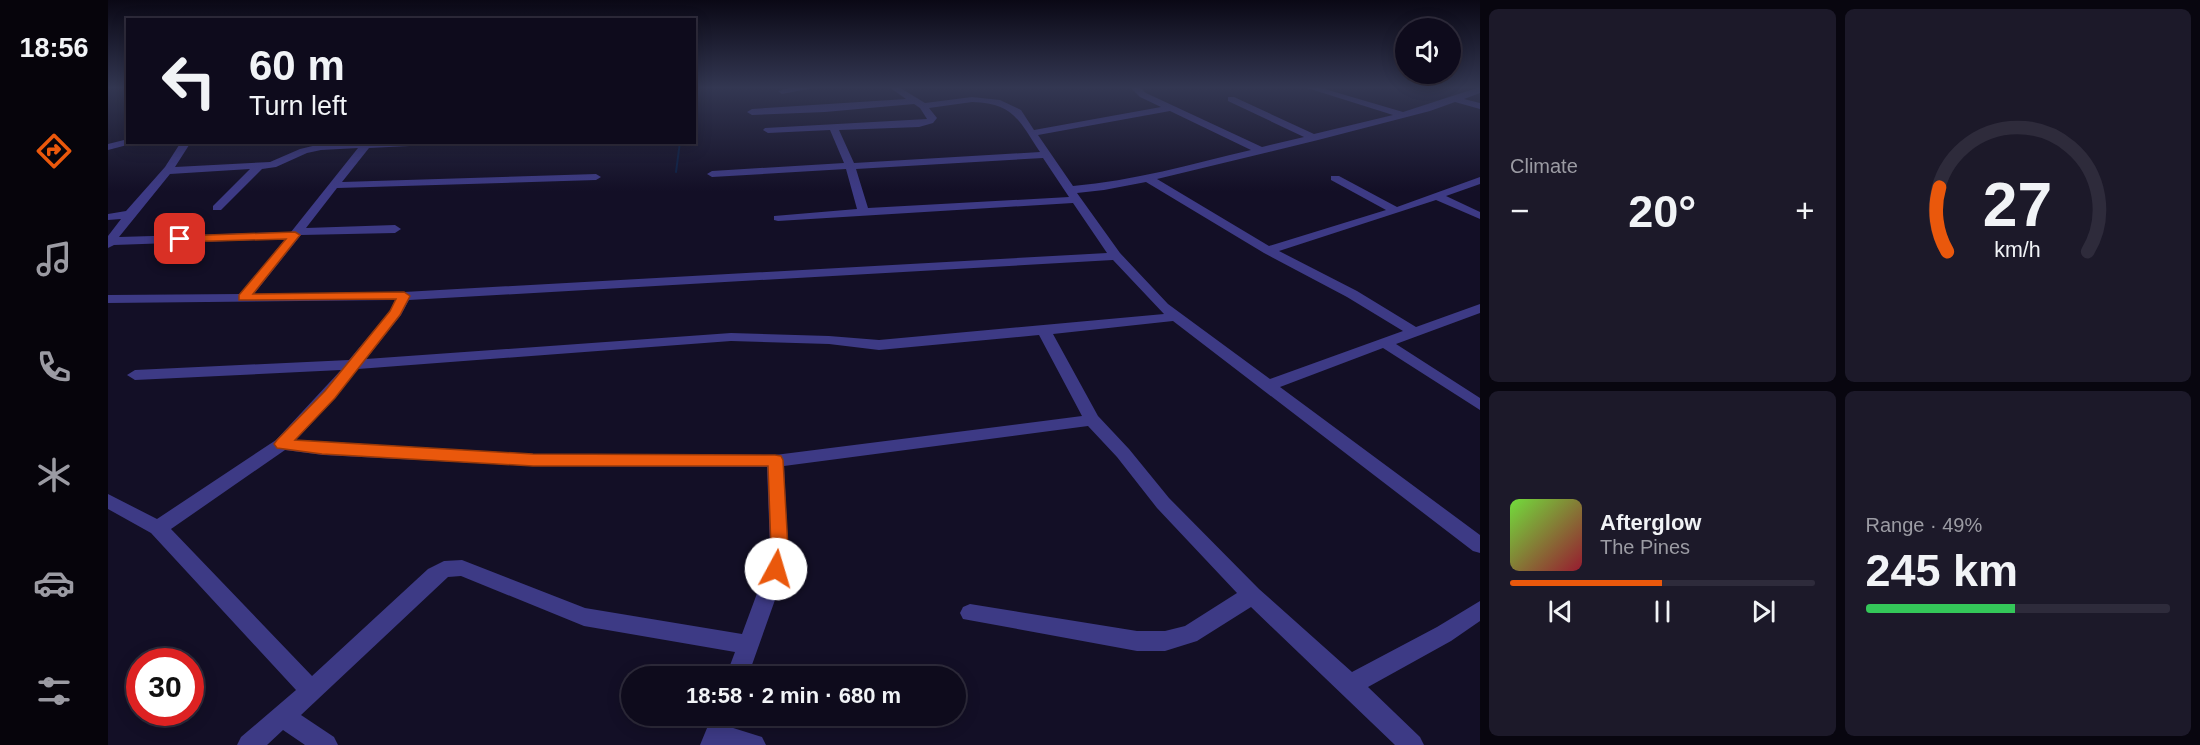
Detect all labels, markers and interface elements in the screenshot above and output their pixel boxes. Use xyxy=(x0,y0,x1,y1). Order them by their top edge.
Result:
map controls xyxy=(1395,18,1461,84)
button: sound xyxy=(1395,18,1461,84)
text: 18:56 xyxy=(19,33,89,63)
icon: left xyxy=(150,42,228,120)
text: 60 m xyxy=(249,42,345,89)
text: Turn left xyxy=(249,91,347,121)
icon: directions xyxy=(33,130,75,172)
text: Climate xyxy=(1510,155,1578,177)
text: 27 xyxy=(1983,170,2052,239)
text: 20° xyxy=(1628,186,1696,237)
text: − xyxy=(1510,192,1529,229)
text: + xyxy=(1795,192,1815,229)
pin xyxy=(154,213,205,264)
icon: arrive xyxy=(163,222,196,255)
icon: music xyxy=(33,238,75,280)
text: km/h xyxy=(1995,239,2041,263)
icon: phone xyxy=(33,346,75,388)
icon: climate xyxy=(33,454,75,496)
text: Afterglow xyxy=(1600,510,1701,535)
text: Range · 49% xyxy=(1866,514,1982,536)
text: The Pines xyxy=(1600,536,1690,558)
position arrow xyxy=(744,537,808,601)
text: 245 km xyxy=(1866,545,2018,596)
icon: car xyxy=(33,562,75,604)
icon: previous xyxy=(1544,595,1577,628)
icon: pause xyxy=(1646,595,1679,628)
icon: next xyxy=(1747,595,1780,628)
speed limit sign: 30 xyxy=(126,648,204,726)
icon: filters xyxy=(33,670,75,712)
text: 18:58 · 2 min · 680 m xyxy=(686,683,901,708)

